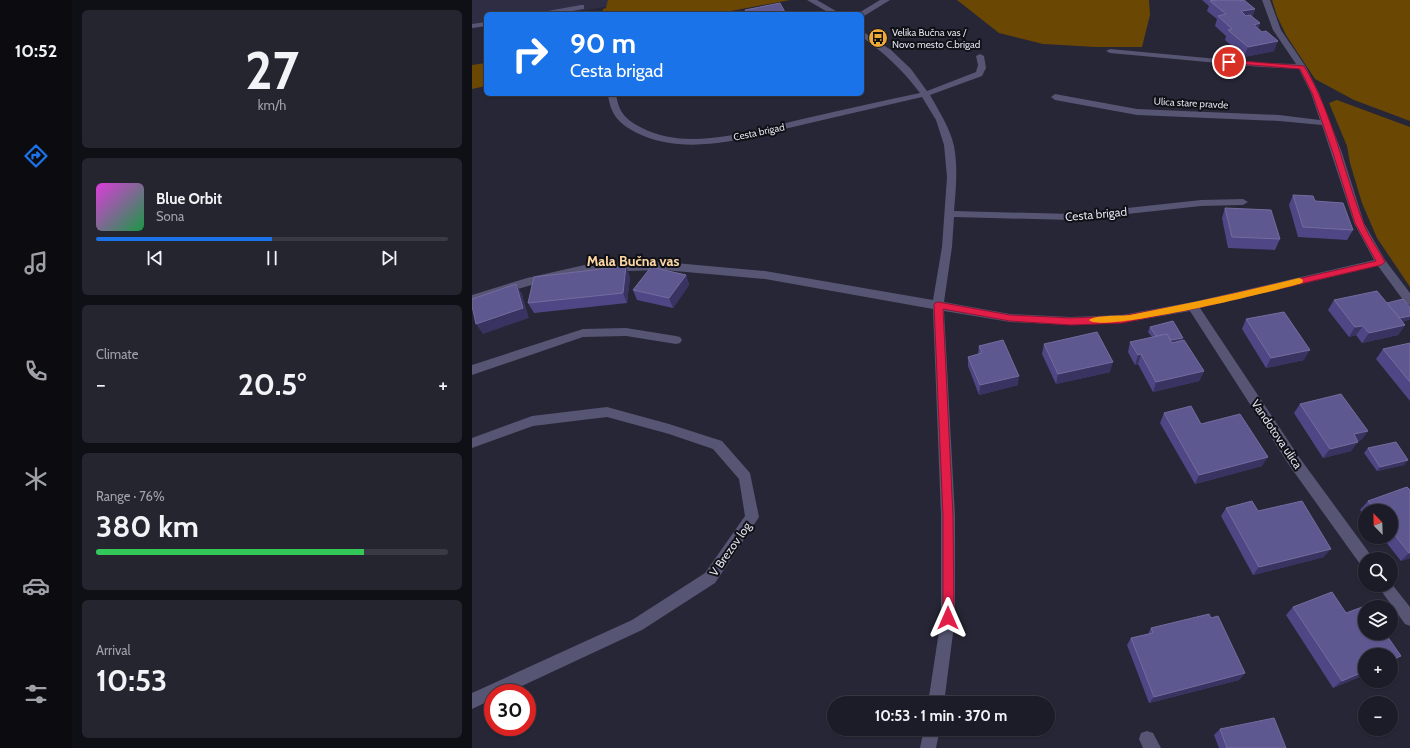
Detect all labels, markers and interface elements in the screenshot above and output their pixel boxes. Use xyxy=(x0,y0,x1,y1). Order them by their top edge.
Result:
text: 90 m xyxy=(570,26,636,60)
place label: Velika Bučna vas / Novo mesto C.brigad xyxy=(892,26,980,51)
bus stop icon: Velika Bučna vas / Novo mesto C.brigad xyxy=(867,27,889,49)
icon: right xyxy=(504,28,556,80)
text: 27 xyxy=(245,39,299,102)
text: 10:52 xyxy=(15,40,57,62)
pin xyxy=(1212,45,1246,79)
icon: arrive xyxy=(1218,51,1240,73)
text: Cesta brigad xyxy=(570,60,663,82)
street label: Ulica stare pravde xyxy=(1153,95,1229,111)
text: km/h xyxy=(258,97,286,113)
street label: Cesta brigad xyxy=(732,120,786,144)
icon: directions xyxy=(22,142,50,170)
text: Blue Orbit xyxy=(156,190,222,208)
street label: Cesta brigad xyxy=(1064,204,1128,224)
text: Sona xyxy=(156,208,184,224)
icon: previous xyxy=(144,247,166,269)
icon: pause xyxy=(261,247,283,269)
icon: next xyxy=(378,247,400,269)
icon: music xyxy=(22,249,50,277)
district label: Mala Bučna vas xyxy=(587,252,679,270)
text: Climate xyxy=(96,346,138,362)
icon: phone xyxy=(22,357,50,385)
text: 20.5° xyxy=(238,366,306,403)
text: − xyxy=(96,371,106,398)
text: + xyxy=(438,371,448,398)
street label: Vandotova ulica xyxy=(1248,397,1306,472)
icon: climate xyxy=(22,465,50,493)
text: Range · 76% xyxy=(96,488,165,504)
north arrow xyxy=(1358,504,1398,544)
map controls xyxy=(1358,504,1398,736)
text: 380 km xyxy=(96,508,199,545)
street label: V Brezov log xyxy=(706,518,755,579)
button: search xyxy=(1358,552,1398,592)
icon: car xyxy=(22,572,50,600)
position arrow xyxy=(927,597,969,639)
button: layers xyxy=(1358,600,1398,640)
text: Arrival xyxy=(96,642,131,658)
button: + xyxy=(1358,648,1398,688)
text: 10:53 xyxy=(96,662,167,699)
icon: filters xyxy=(22,680,50,708)
speed limit sign: 30 xyxy=(484,684,536,736)
button: − xyxy=(1358,696,1398,736)
text: 10:53 · 1 min · 370 m xyxy=(875,707,1007,725)

